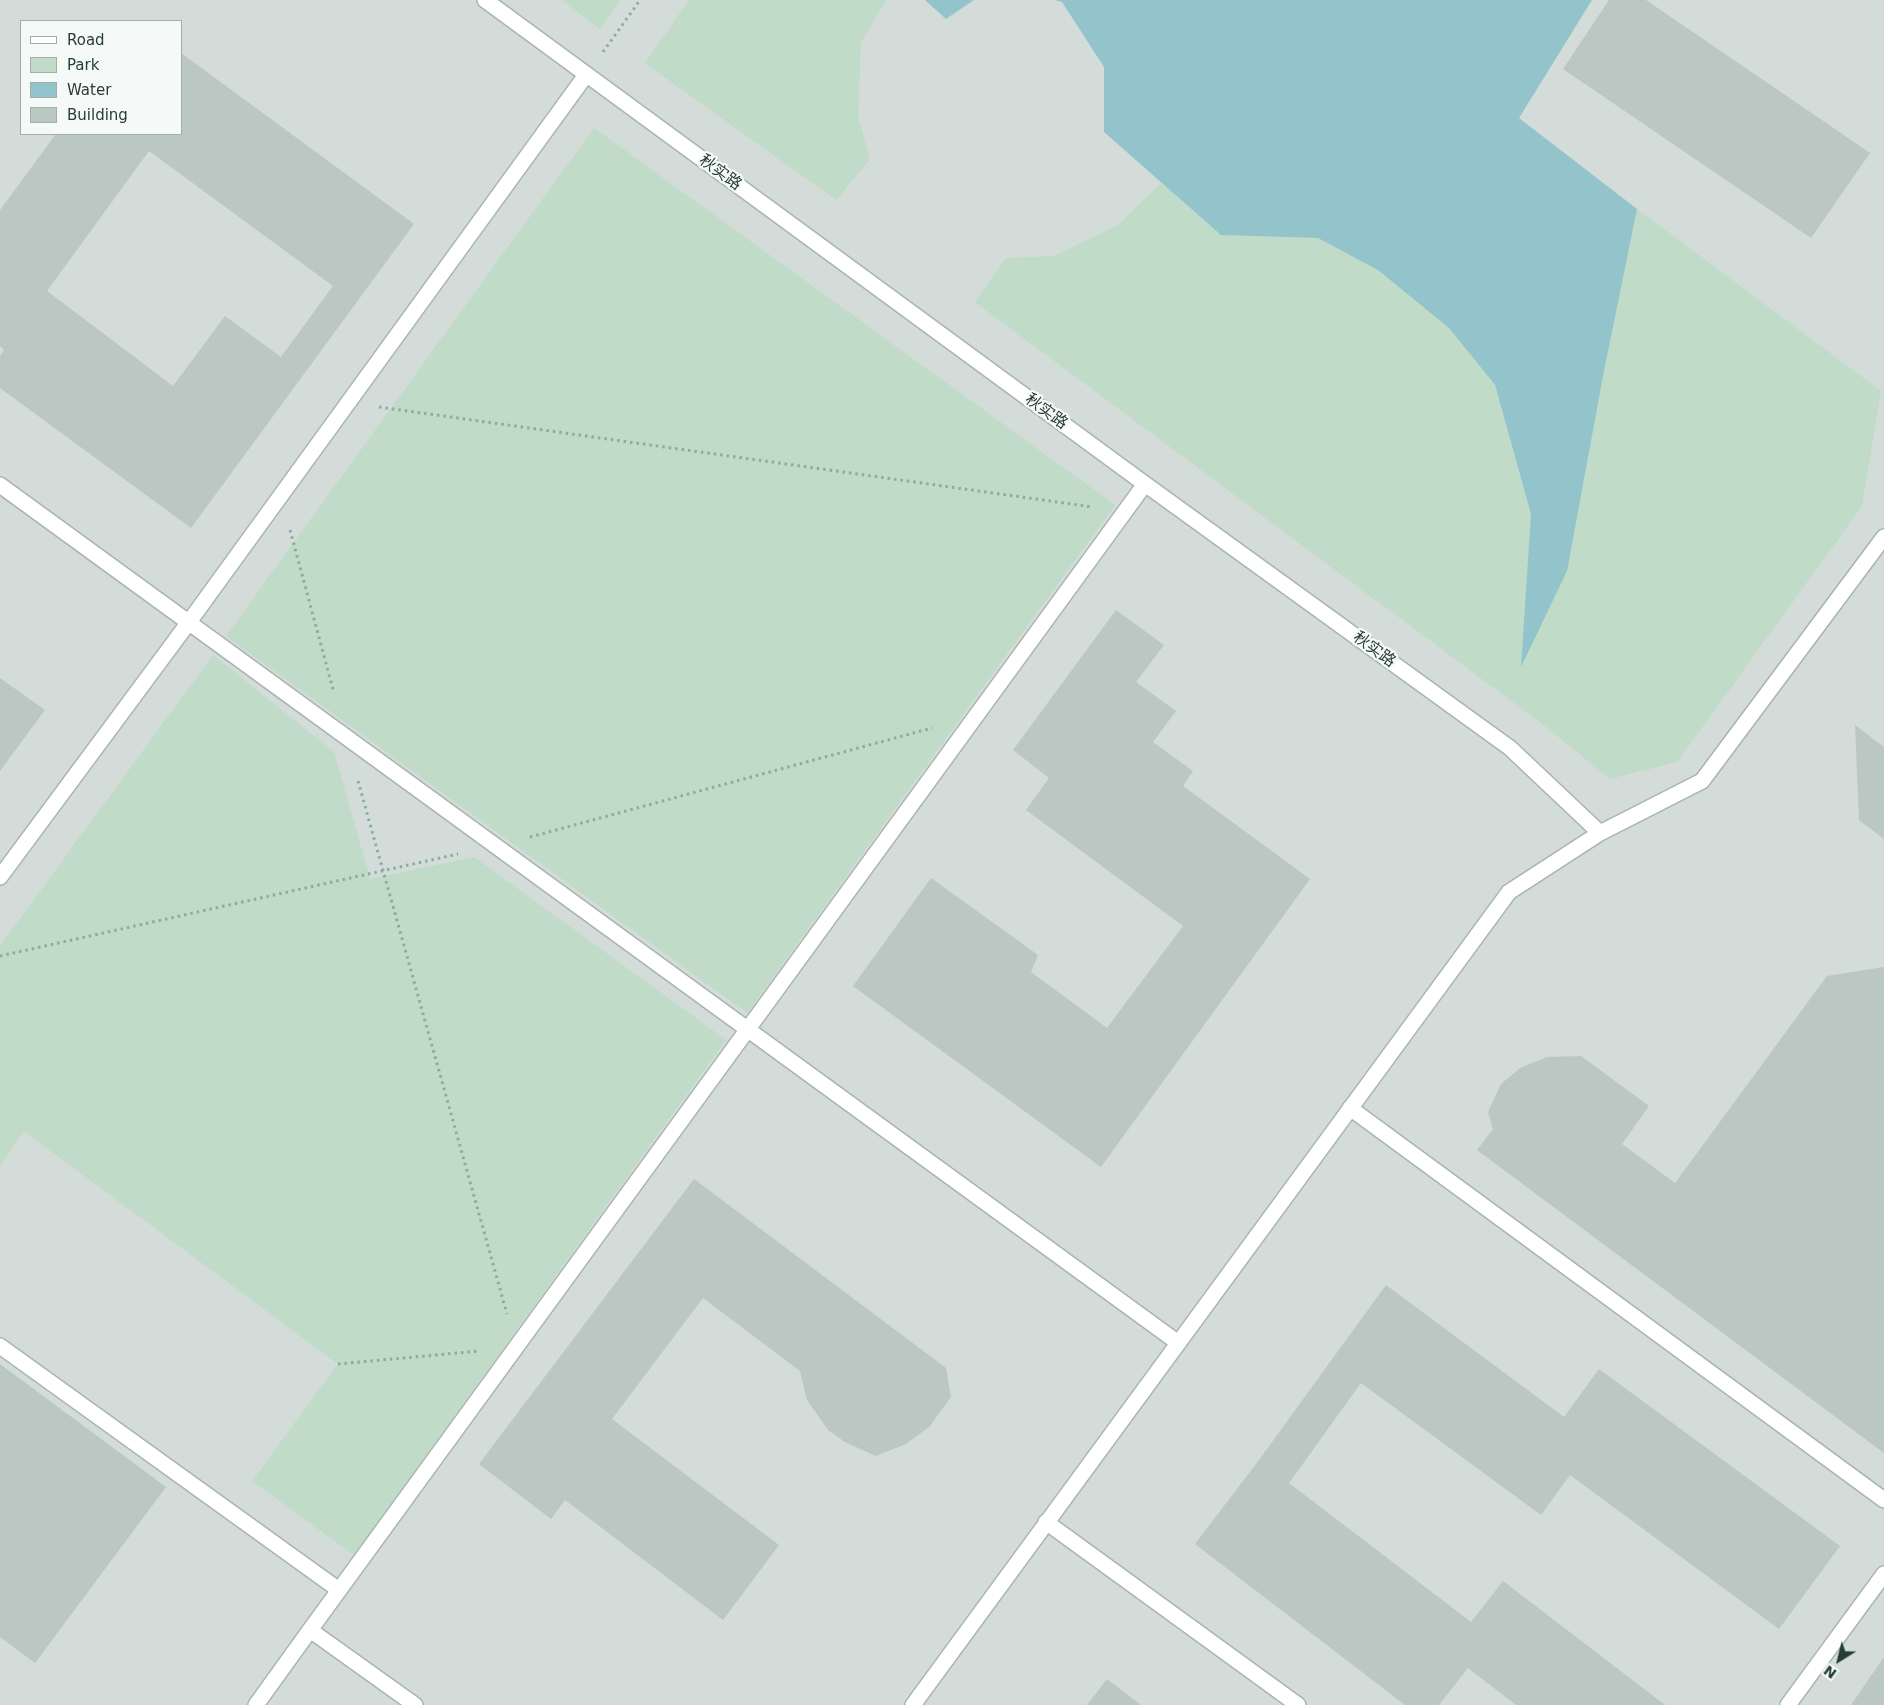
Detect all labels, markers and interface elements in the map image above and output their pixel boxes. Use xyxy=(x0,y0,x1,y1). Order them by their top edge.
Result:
legend xyxy=(20,20,182,135)
text: Road xyxy=(67,31,105,49)
text: Park xyxy=(67,56,99,74)
text: Water xyxy=(67,81,111,99)
text: Building xyxy=(67,106,128,124)
street label: 秋实路 xyxy=(695,151,745,195)
street label: 秋实路 xyxy=(1021,390,1071,434)
street label: 秋实路 xyxy=(1349,628,1399,672)
north arrow xyxy=(1814,1635,1864,1685)
text: N xyxy=(1821,1662,1840,1682)

